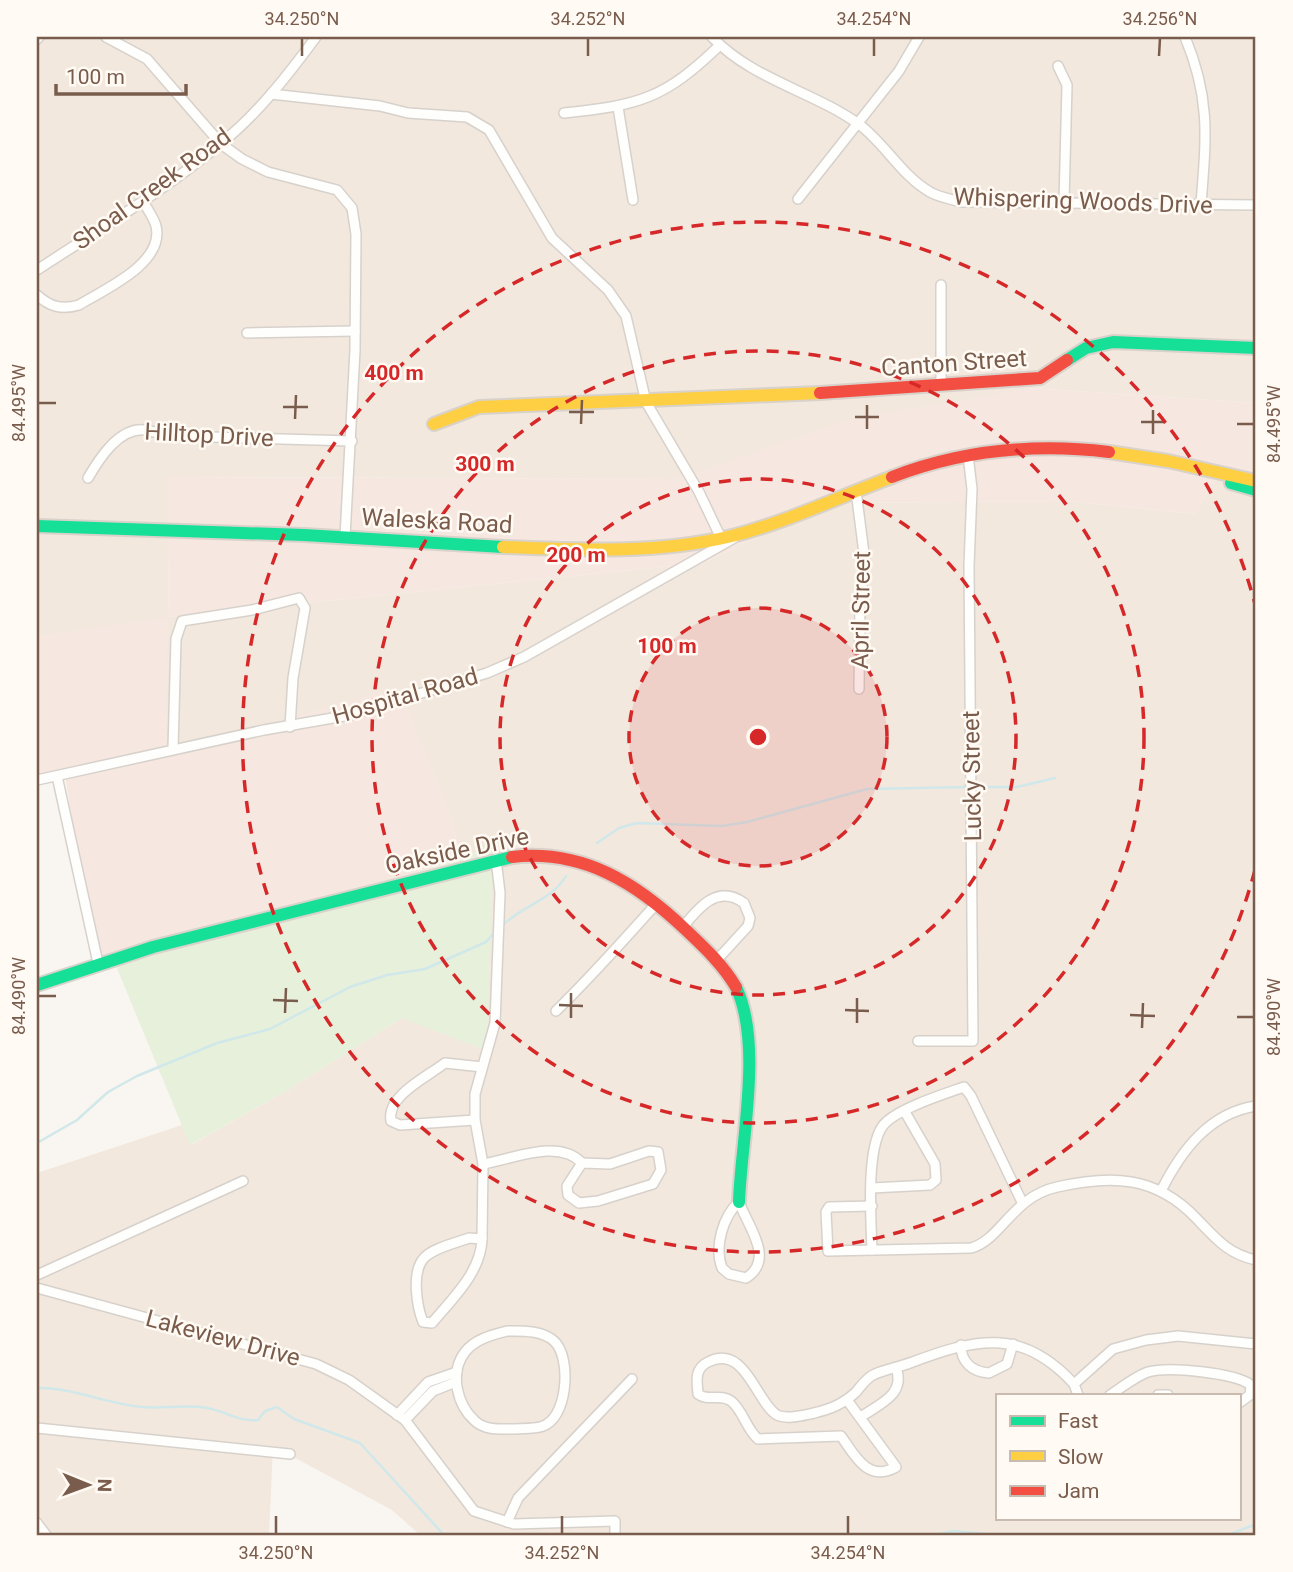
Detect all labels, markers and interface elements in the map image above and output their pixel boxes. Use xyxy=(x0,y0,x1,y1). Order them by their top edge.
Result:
text: 34.250°N xyxy=(265,8,339,29)
text: 34.252°N xyxy=(551,8,625,29)
text: 34.254°N xyxy=(837,8,911,29)
text: 34.256°N xyxy=(1123,8,1197,29)
scale bar xyxy=(56,52,186,96)
text: 100 m xyxy=(66,65,125,89)
street label: Shoal Creek Road xyxy=(68,122,236,256)
street label: Whispering Woods Drive xyxy=(953,182,1213,220)
street label: Canton Street xyxy=(880,344,1028,382)
text: 400 m xyxy=(364,361,424,385)
text: 84.495°W xyxy=(8,364,29,442)
text: 84.495°W xyxy=(1263,385,1284,463)
street label: Hilltop Drive xyxy=(144,418,274,452)
text: 300 m xyxy=(455,452,515,476)
street label: Waleska Road xyxy=(361,503,513,539)
text: 200 m xyxy=(546,543,606,567)
street label: April Street xyxy=(846,551,876,669)
text: 100 m xyxy=(637,634,697,658)
street label: Hospital Road xyxy=(329,662,481,730)
street label: Lucky Street xyxy=(957,710,987,842)
centre of rings xyxy=(746,725,770,749)
street label: Oakside Drive xyxy=(383,822,531,880)
text: 84.490°W xyxy=(8,957,29,1035)
text: 84.490°W xyxy=(1263,978,1284,1056)
street label: Lakeview Drive xyxy=(143,1304,303,1372)
legend xyxy=(996,1394,1240,1520)
text: Fast xyxy=(1058,1409,1099,1433)
text: Slow xyxy=(1058,1445,1104,1469)
north arrow xyxy=(52,1450,122,1520)
text: N xyxy=(93,1478,116,1492)
text: Jam xyxy=(1058,1479,1099,1503)
text: 34.250°N xyxy=(239,1542,313,1563)
text: 34.252°N xyxy=(525,1542,599,1563)
text: 34.254°N xyxy=(811,1542,885,1563)

